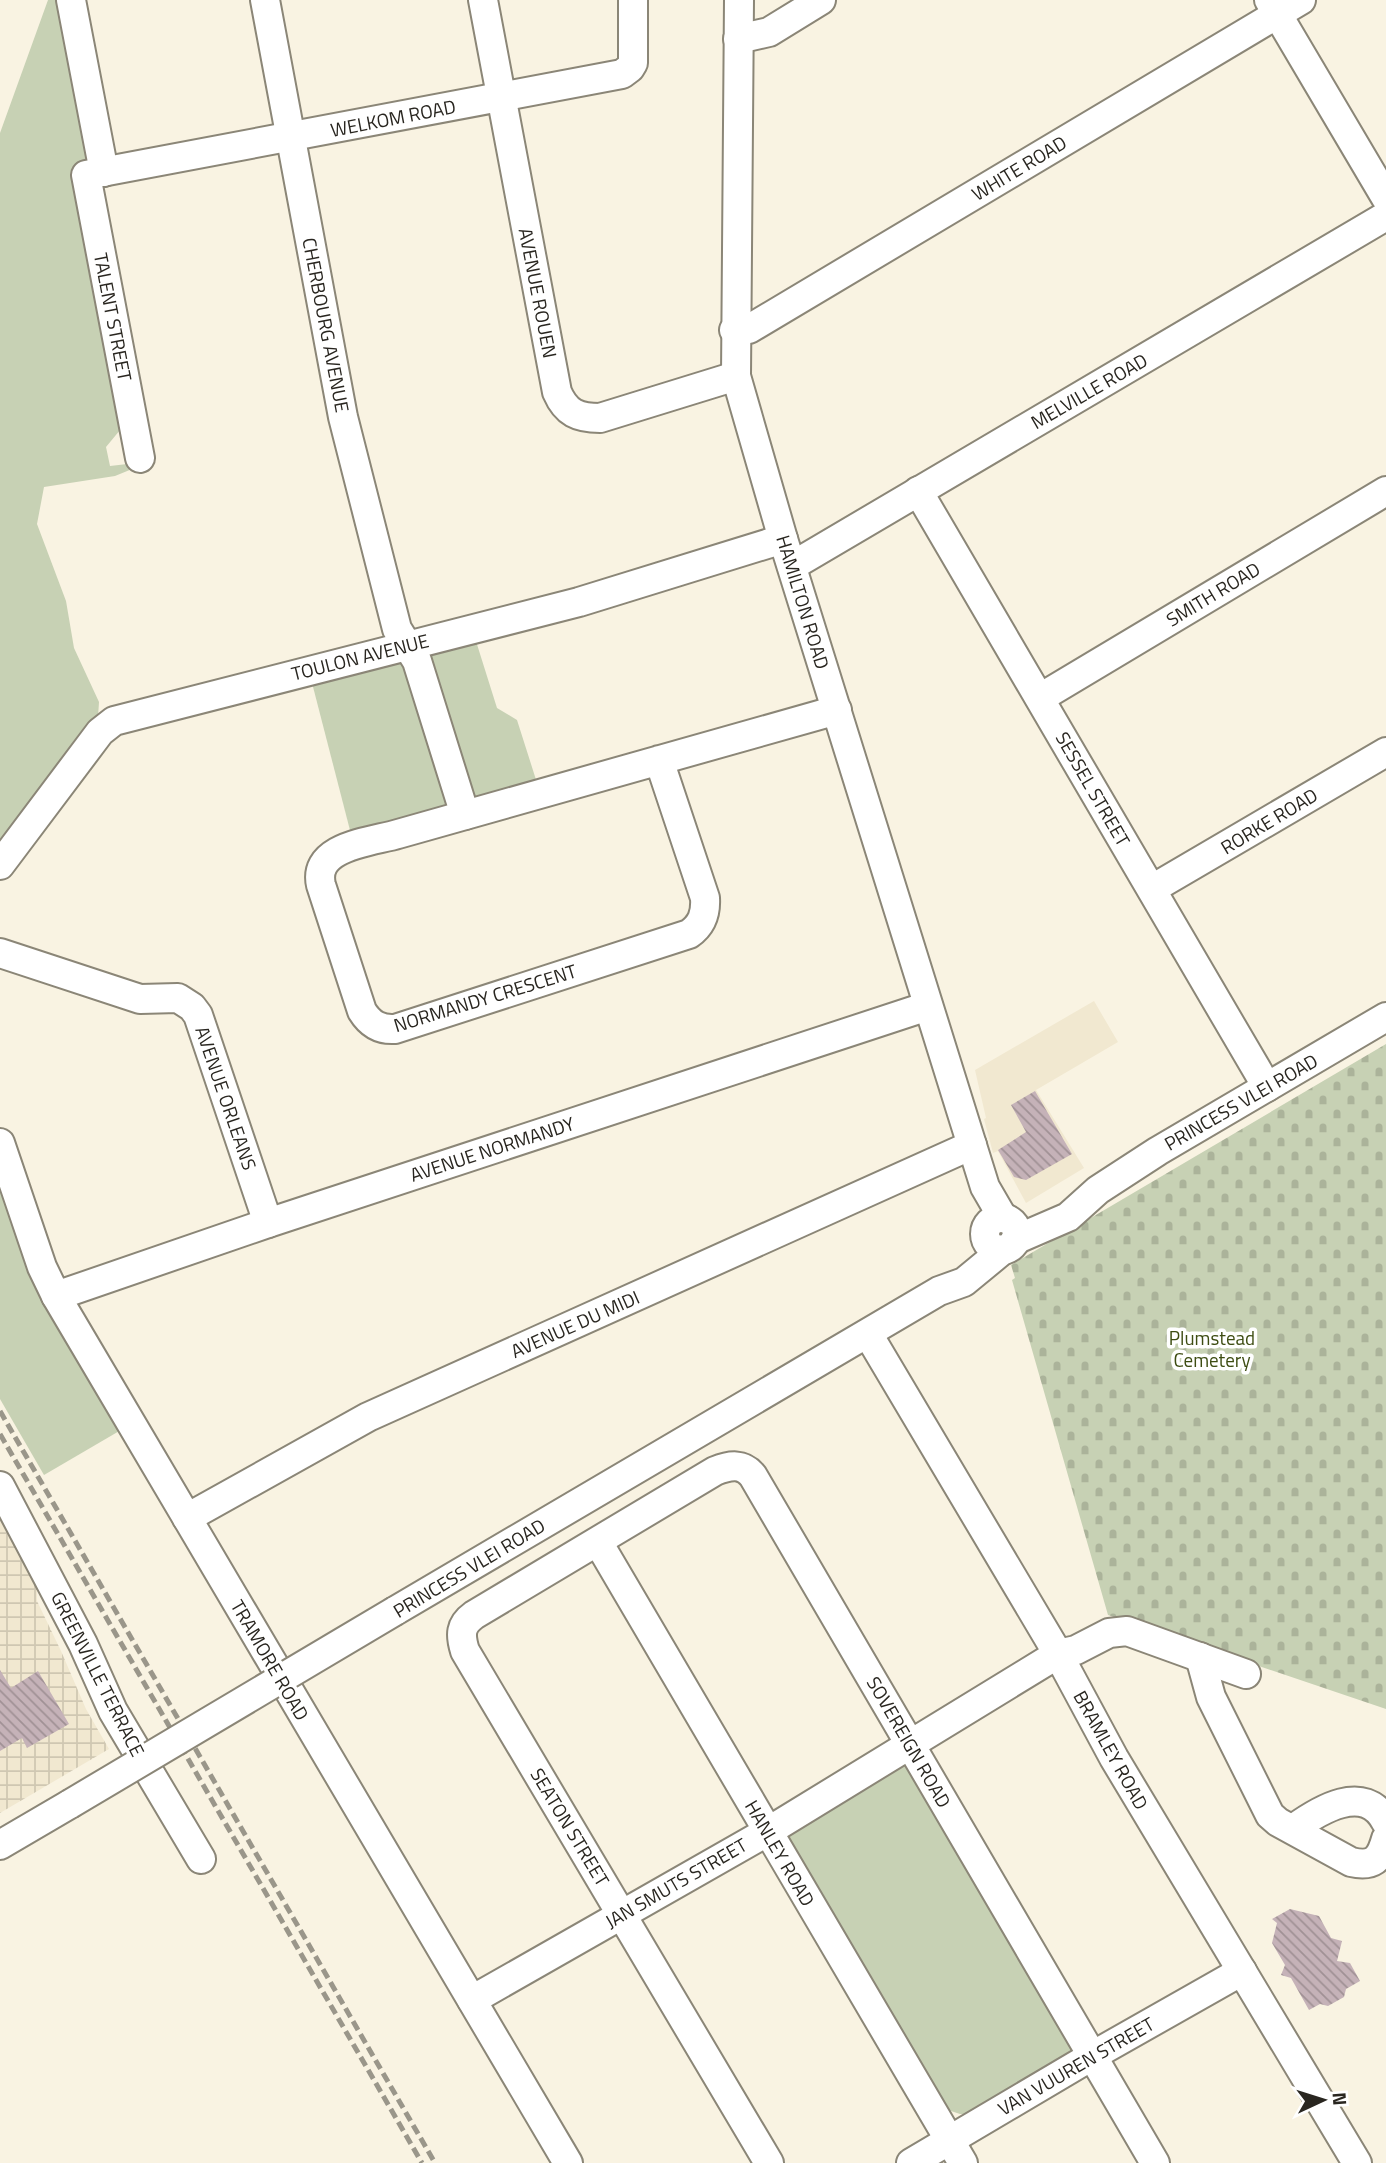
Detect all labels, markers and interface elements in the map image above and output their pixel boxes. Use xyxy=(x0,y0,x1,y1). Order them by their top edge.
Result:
street label: WELKOM ROAD xyxy=(328,91,458,144)
street label: WHITE ROAD xyxy=(966,128,1072,207)
street label: AVENUE ROUEN xyxy=(512,225,565,360)
street label: CHERBOURG AVENUE xyxy=(295,235,358,415)
street label: TALENT STREET xyxy=(87,250,140,384)
street label: MELVILLE ROAD xyxy=(1025,345,1153,436)
street label: HAMILTON ROAD xyxy=(769,531,838,672)
street label: SMITH ROAD xyxy=(1160,554,1265,633)
street label: TOULON AVENUE xyxy=(288,625,432,688)
street label: SESSEL STREET xyxy=(1049,726,1138,851)
street label: RORKE ROAD xyxy=(1215,780,1323,861)
street label: NORMANDY CRESCENT xyxy=(390,956,580,1039)
street label: AVENUE ORLEANS xyxy=(188,1022,265,1174)
street label: PRINCESS VLEI ROAD xyxy=(1159,1046,1323,1157)
street label: AVENUE NORMANDY xyxy=(406,1108,579,1189)
street label: AVENUE DU MIDI xyxy=(506,1282,644,1365)
park label: Plumstead Cemetery xyxy=(1169,1323,1255,1374)
street label: PRINCESS VLEI ROAD xyxy=(387,1511,550,1625)
street label: GREENVILLE TERRACE xyxy=(44,1586,153,1761)
street label: TRAMORE ROAD xyxy=(224,1594,317,1726)
street label: SOVEREIGN ROAD xyxy=(860,1671,959,1813)
street label: BRAMLEY ROAD xyxy=(1067,1685,1156,1815)
street label: SEATON STREET xyxy=(524,1762,617,1891)
street label: HANLEY ROAD xyxy=(738,1794,823,1911)
street label: JAN SMUTS STREET xyxy=(599,1830,752,1935)
street label: VAN VUUREN STREET xyxy=(992,2009,1159,2122)
north arrow xyxy=(1288,2065,1358,2135)
text: N xyxy=(1326,2091,1355,2106)

